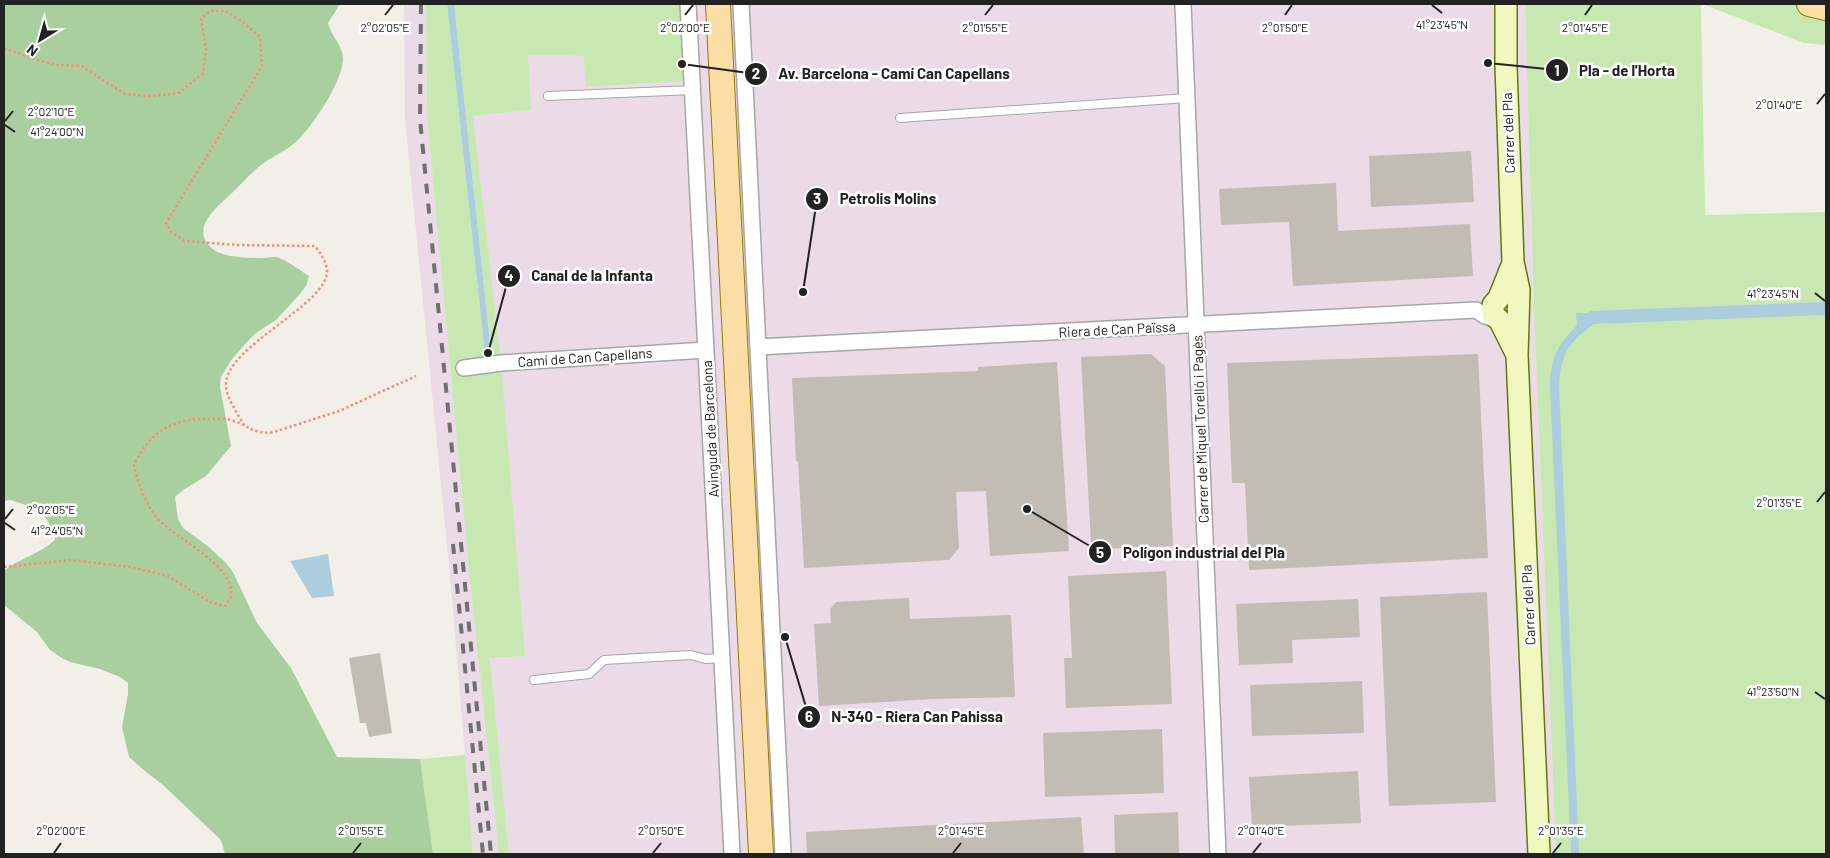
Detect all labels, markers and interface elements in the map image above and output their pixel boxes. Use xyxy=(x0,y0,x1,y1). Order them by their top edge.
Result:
north arrow xyxy=(15,15,65,65)
text: 41°23'45"N xyxy=(1416,17,1468,31)
text: 2°02'05"E xyxy=(360,20,410,34)
text: 2°02'00"E xyxy=(660,20,710,34)
text: 2°01'55"E xyxy=(962,20,1008,34)
text: 2°01'50"E xyxy=(1262,20,1308,34)
text: 2°01'45"E xyxy=(1562,20,1608,34)
text: N xyxy=(23,41,41,60)
callout: Pla - de l'Horta xyxy=(1544,55,1685,85)
callout: Av. Barcelona - Camí Can Capellans xyxy=(743,59,1020,89)
text: 1 xyxy=(1554,61,1560,79)
text: Pla - de l'Horta xyxy=(1579,61,1675,79)
text: 2 xyxy=(752,64,760,82)
text: Av. Barcelona - Camí Can Capellans xyxy=(778,64,1010,82)
street label: Carrer del Pla xyxy=(1498,92,1518,174)
text: 2°01'40"E xyxy=(1756,97,1802,111)
text: 2°02'10"E xyxy=(27,104,75,118)
text: 41°24'00"N xyxy=(30,124,84,138)
callout: Petrolis Molins xyxy=(804,184,946,214)
text: 3 xyxy=(813,189,821,207)
text: Petrolis Molins xyxy=(840,189,937,207)
callout: Canal de la Infanta xyxy=(496,261,663,291)
text: 4 xyxy=(504,266,514,284)
text: Canal de la Infanta xyxy=(531,266,653,284)
text: 41°23'45"N xyxy=(1747,286,1799,300)
street label: Riera de Can Païssa xyxy=(1058,317,1176,341)
street label: Carrer de Miquel Torelló i Pagès xyxy=(1188,334,1212,523)
street label: Camí de Can Capellans xyxy=(517,344,653,370)
street label: Avinguda de Barcelona xyxy=(698,360,722,498)
text: 2°01'35"E xyxy=(1756,495,1802,509)
text: 2°02'05"E xyxy=(26,502,76,516)
text: 41°24'05"N xyxy=(31,523,83,537)
callout: Polígon industrial del Pla xyxy=(1088,537,1295,567)
text: 5 xyxy=(1096,543,1104,561)
text: Polígon industrial del Pla xyxy=(1123,543,1285,561)
street label: Carrer del Pla xyxy=(1517,564,1539,646)
text: 41°23'50"N xyxy=(1747,684,1799,698)
callout: N-340 - Riera Can Pahissa xyxy=(796,702,1013,732)
text: 6 xyxy=(805,707,813,725)
text: N-340 - Riera Can Pahissa xyxy=(831,707,1003,725)
text: 2°02'00"E xyxy=(36,823,86,837)
text: 2°01'55"E xyxy=(338,823,384,837)
text: 2°01'50"E xyxy=(638,823,684,837)
text: 2°01'45"E xyxy=(938,823,984,837)
text: 2°01'40"E xyxy=(1238,823,1284,837)
text: 2°01'35"E xyxy=(1538,823,1584,837)

